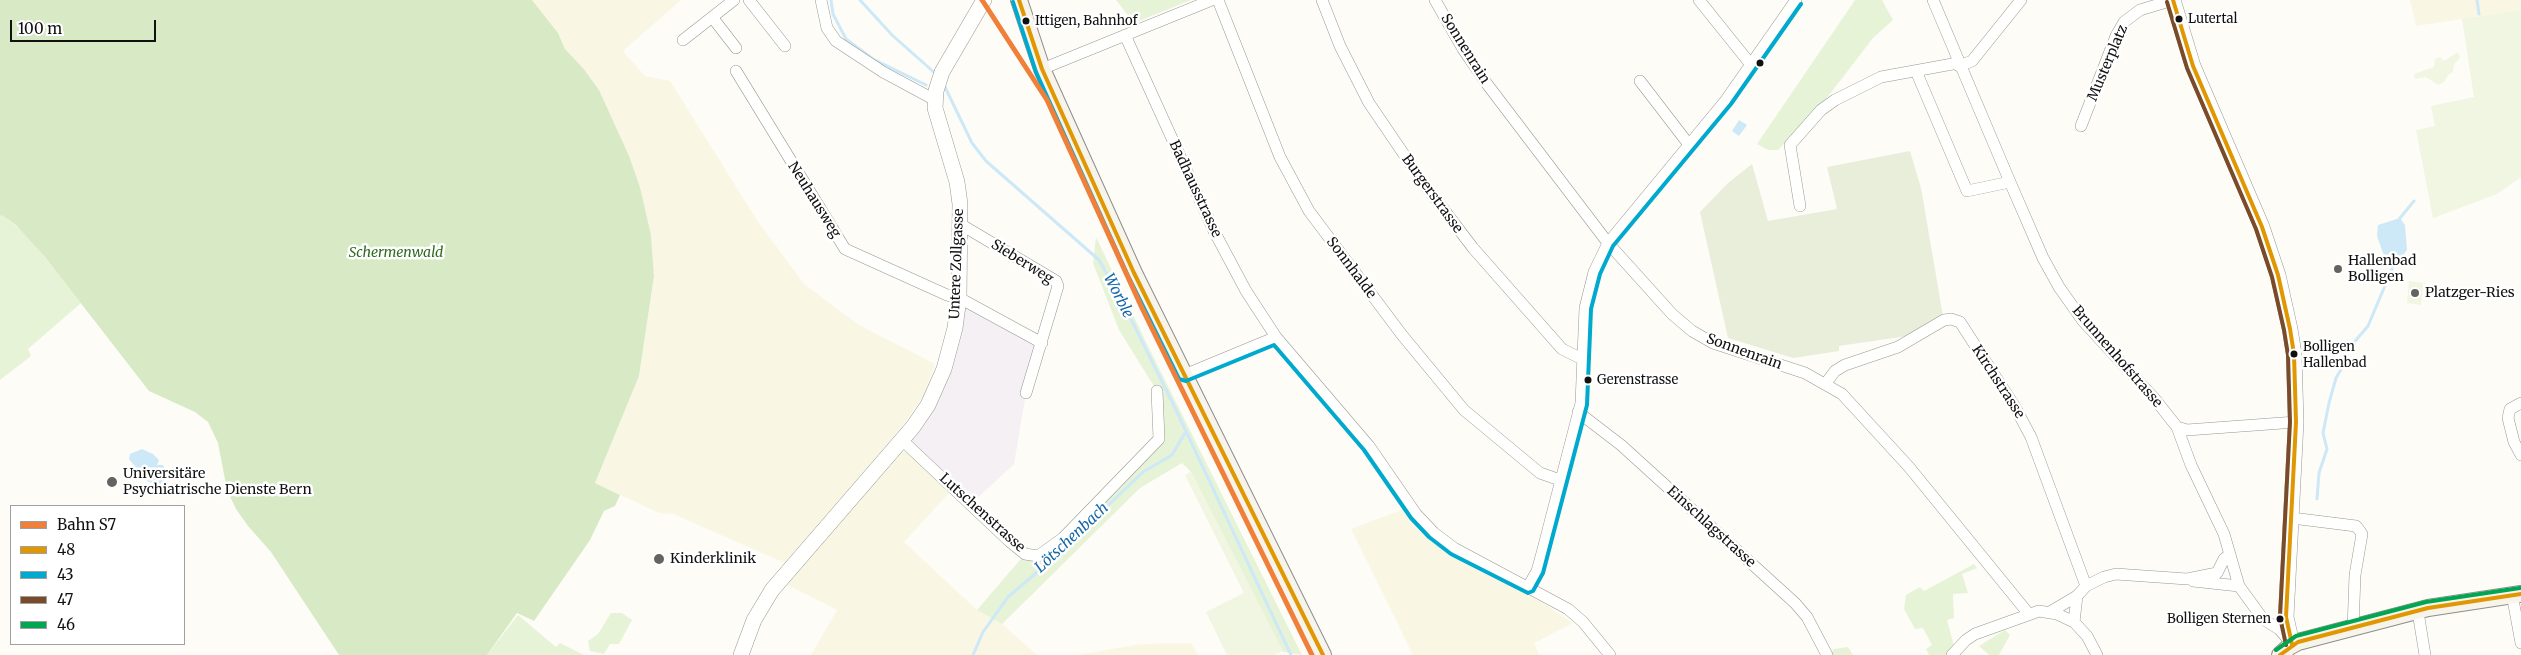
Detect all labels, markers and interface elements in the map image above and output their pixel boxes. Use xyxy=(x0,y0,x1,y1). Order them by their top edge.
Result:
scale bar xyxy=(12,10,159,42)
street label: Sonnenrain xyxy=(1437,11,1493,87)
place label: Lutertal xyxy=(2188,11,2238,27)
place label: Ittigen, Bahnhof xyxy=(1035,13,1137,29)
marker: Lutertal xyxy=(2174,14,2184,24)
marker: Ittigen, Bahnhof xyxy=(1021,16,1031,26)
text: 100 m xyxy=(18,19,62,38)
street label: Musterplatz xyxy=(2084,22,2132,104)
unlabelled marker xyxy=(1755,58,1765,68)
street label: Badhausstrasse xyxy=(1165,138,1225,240)
street label: Burgerstrasse xyxy=(1398,151,1466,237)
street label: Neuhausweg xyxy=(784,159,844,241)
street label: Untere Zollgasse xyxy=(947,208,967,320)
street label: Sonnhalde xyxy=(1323,234,1379,302)
street label: Sieberweg xyxy=(988,236,1056,288)
park label: Schermenwald xyxy=(349,245,443,261)
place label: Hallenbad Bolligen xyxy=(2348,253,2416,286)
marker: Hallenbad Bolligen xyxy=(2332,263,2344,275)
water label: Worble xyxy=(1099,271,1137,321)
place label: Platzger-Ries xyxy=(2425,285,2515,301)
marker: Platzger-Ries xyxy=(2409,287,2421,299)
street label: Brunnenhofstrasse xyxy=(2068,303,2166,411)
street label: Sonnenrain xyxy=(1704,331,1784,373)
place label: Bolligen Hallenbad xyxy=(2303,339,2366,370)
street label: Kirchstrasse xyxy=(1968,342,2028,422)
marker: Bolligen Hallenbad xyxy=(2289,349,2299,359)
place label: Gerenstrasse xyxy=(1597,372,1678,388)
marker: Gerenstrasse xyxy=(1583,375,1593,385)
place label: Universitäre Psychiatrische Dienste Bern xyxy=(123,466,312,498)
street label: Lutschenstrasse xyxy=(936,470,1028,556)
marker: Universitäre Psychiatrische Dienste Bern xyxy=(105,475,119,489)
street label: Einschlagstrasse xyxy=(1663,483,1759,571)
water label: Lötschenbach xyxy=(1031,499,1113,577)
legend xyxy=(10,505,185,645)
text: Bahn S7 xyxy=(57,515,116,534)
text: 48 xyxy=(57,540,75,559)
place label: Kinderklinik xyxy=(670,551,756,567)
marker: Kinderklinik xyxy=(652,552,666,566)
text: 43 xyxy=(57,565,74,584)
text: 47 xyxy=(57,590,73,609)
place label: Bolligen Sternen xyxy=(2167,611,2271,627)
marker: Bolligen Sternen xyxy=(2275,614,2285,624)
text: 46 xyxy=(57,615,75,634)

